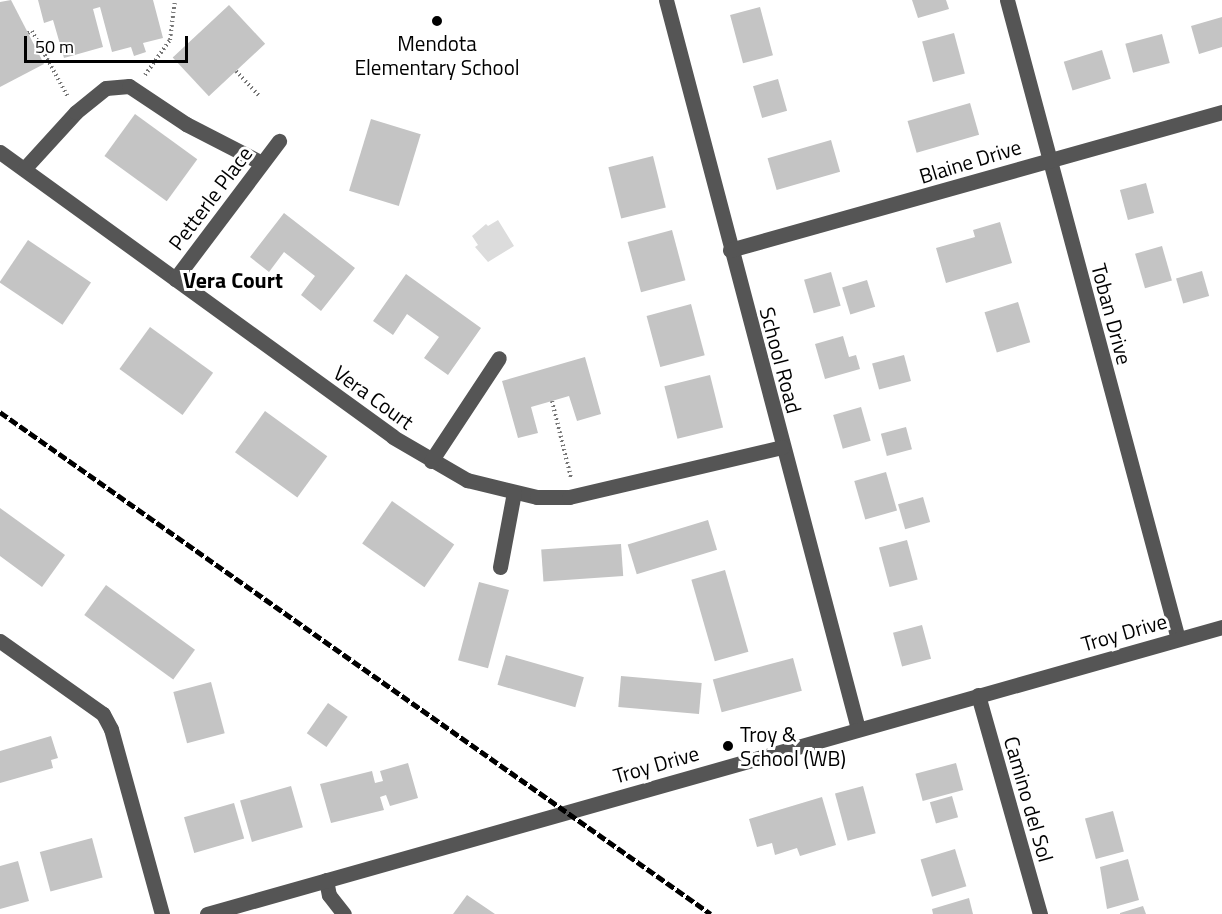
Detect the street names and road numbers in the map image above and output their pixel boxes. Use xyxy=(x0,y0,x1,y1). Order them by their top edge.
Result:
street label: Blaine Drive xyxy=(916,134,1024,188)
street label: Petterle Place xyxy=(163,141,257,255)
street label: Toban Drive xyxy=(1086,261,1138,367)
street label: School Road xyxy=(755,304,807,416)
street label: Vera Court xyxy=(329,360,419,434)
street label: Troy Drive xyxy=(1078,608,1170,656)
street label: Camino del Sol xyxy=(999,733,1059,865)
street label: Troy Drive xyxy=(610,740,702,788)

